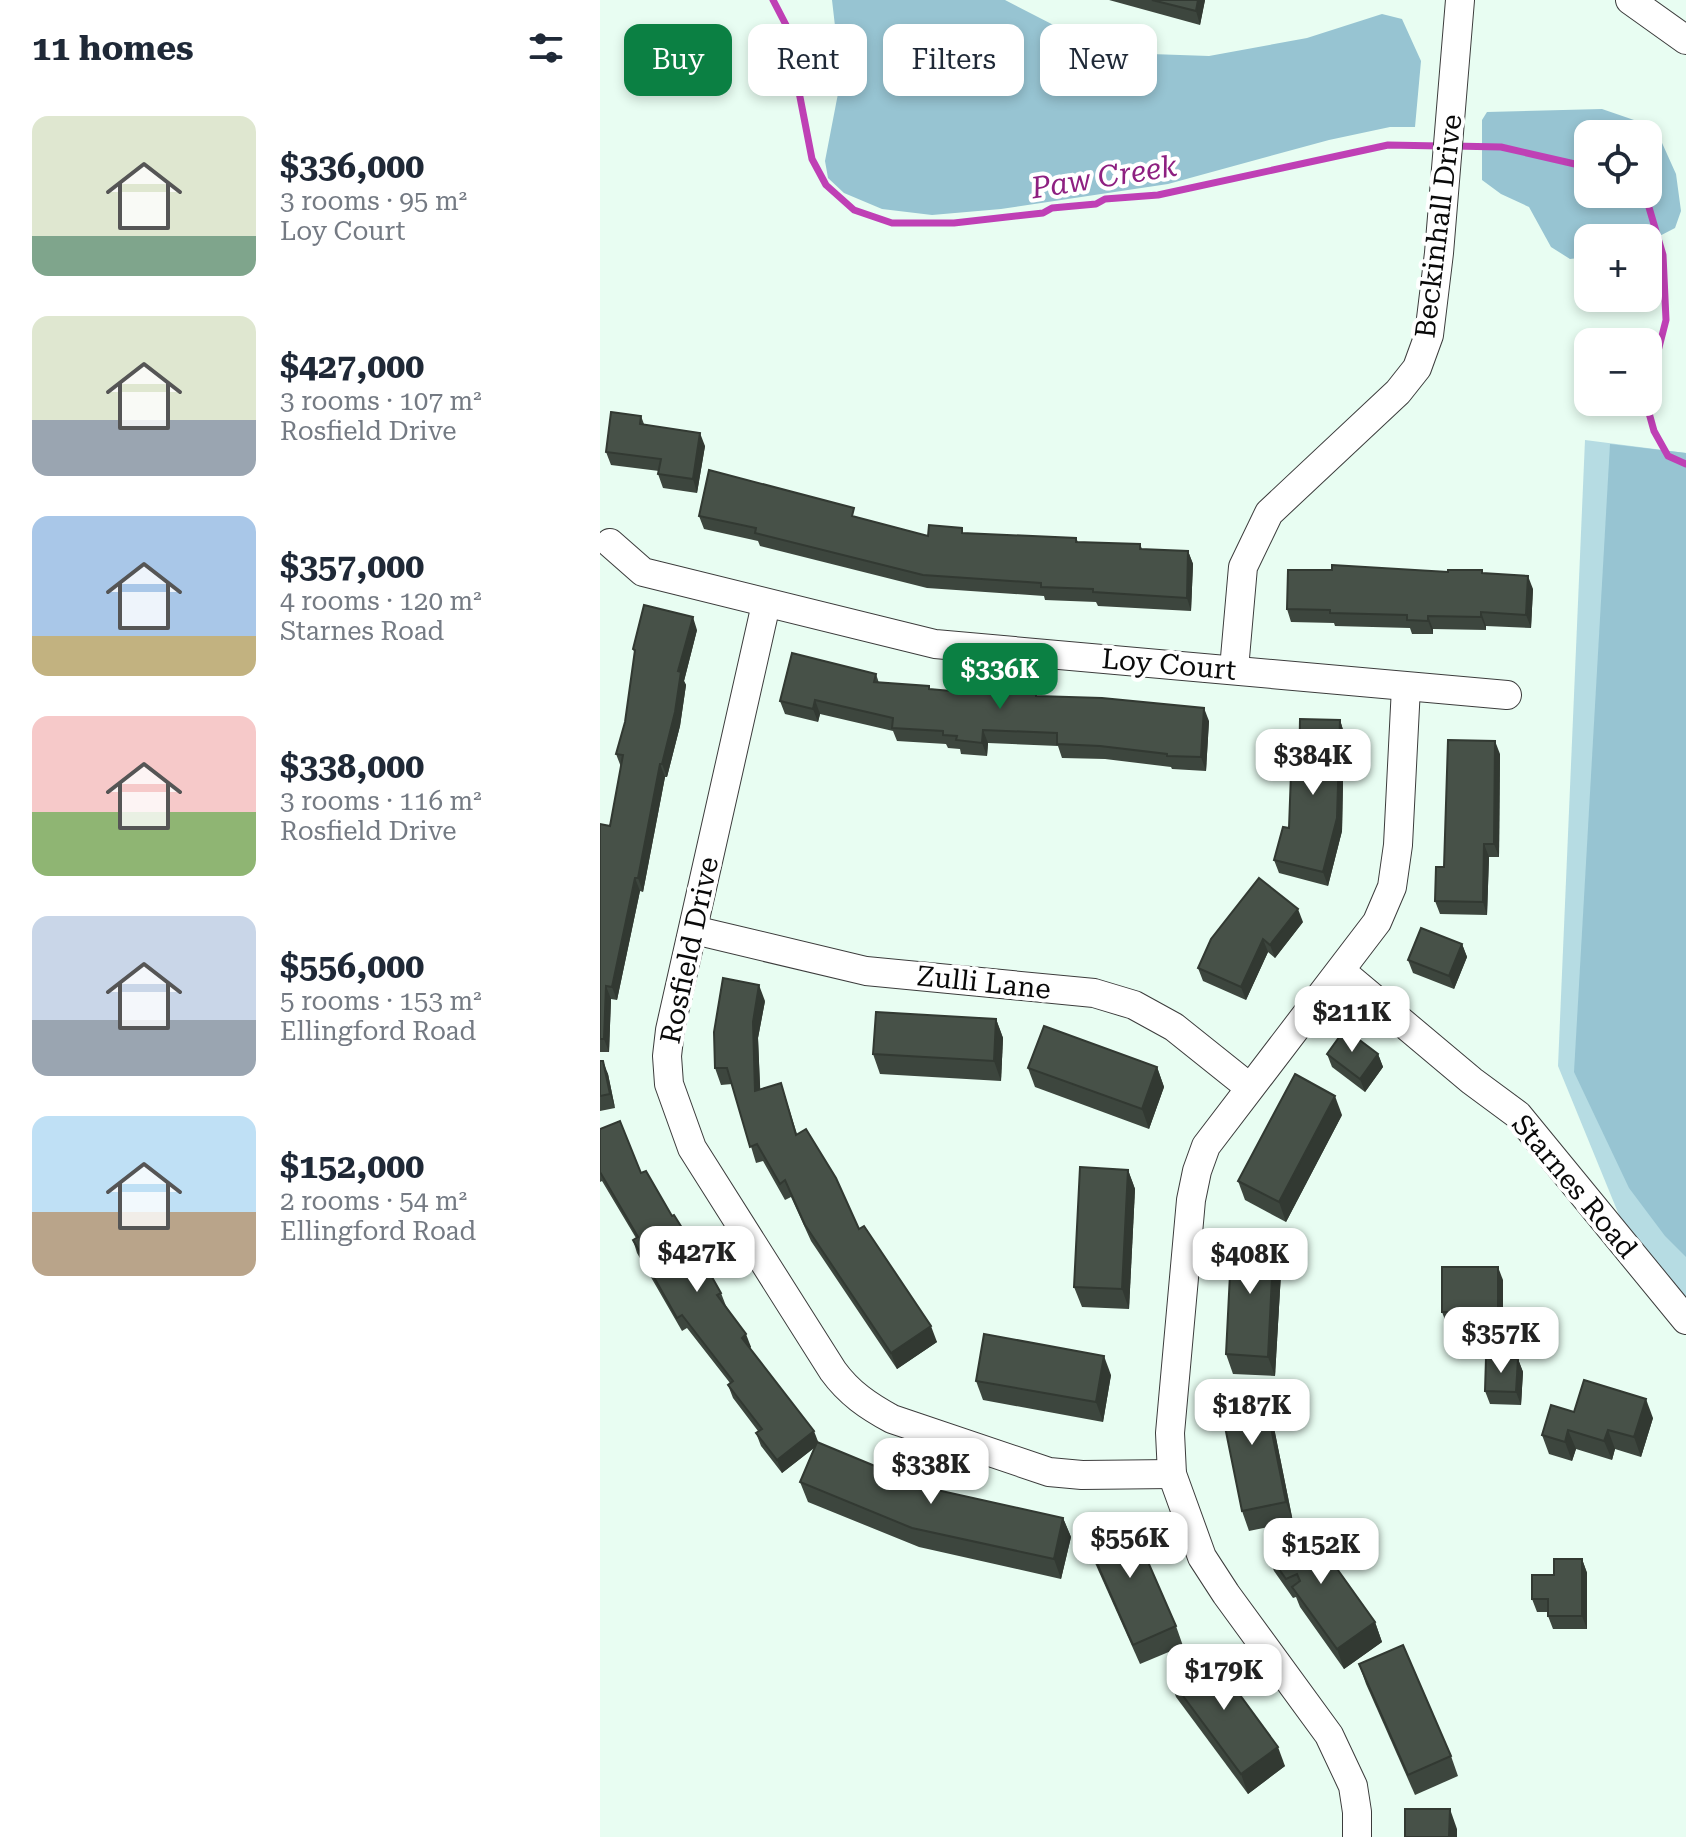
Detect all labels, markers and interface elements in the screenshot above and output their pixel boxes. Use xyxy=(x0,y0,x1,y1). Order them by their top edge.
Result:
chip: Buy xyxy=(624,24,732,96)
chip: Rent xyxy=(748,24,867,96)
chip: Filters xyxy=(883,24,1024,96)
chip: New xyxy=(1040,24,1157,96)
icon: filters xyxy=(524,26,568,70)
text: 11 homes xyxy=(32,28,194,68)
street label: Beckinhall Drive xyxy=(1408,112,1469,340)
map controls xyxy=(1574,120,1662,416)
button: locate xyxy=(1574,120,1662,208)
text: $336,000 xyxy=(280,146,424,186)
icon: home xyxy=(96,148,192,244)
water label: Paw Creek xyxy=(1028,148,1180,205)
text: 3 rooms · 95 m² xyxy=(280,186,467,216)
text: Loy Court xyxy=(280,216,405,246)
button: + xyxy=(1574,224,1662,312)
button: − xyxy=(1574,328,1662,416)
text: $427,000 xyxy=(280,346,424,386)
icon: home xyxy=(96,348,192,444)
text: 3 rooms · 107 m² xyxy=(280,386,482,416)
text: Rosfield Drive xyxy=(280,416,456,446)
text: $357,000 xyxy=(280,546,424,586)
icon: home xyxy=(96,548,192,644)
text: 4 rooms · 120 m² xyxy=(280,586,482,616)
text: Starnes Road xyxy=(280,616,444,646)
street label: Loy Court xyxy=(1100,642,1238,687)
pin: $336K xyxy=(944,643,1056,711)
text: $336K xyxy=(961,654,1039,684)
pin: $384K xyxy=(1257,729,1369,797)
text: $384K xyxy=(1274,740,1352,770)
text: $338,000 xyxy=(280,746,424,786)
icon: home xyxy=(96,748,192,844)
text: 3 rooms · 116 m² xyxy=(280,786,482,816)
text: Rosfield Drive xyxy=(280,816,456,846)
street label: Rosfield Drive xyxy=(654,854,725,1046)
text: $556,000 xyxy=(280,946,424,986)
icon: home xyxy=(96,948,192,1044)
street label: Zulli Lane xyxy=(915,959,1053,1006)
text: 5 rooms · 153 m² xyxy=(280,986,482,1016)
pin: $211K xyxy=(1296,986,1408,1054)
text: $211K xyxy=(1313,997,1391,1027)
text: Ellingford Road xyxy=(280,1016,476,1046)
street label: Starnes Road xyxy=(1505,1108,1644,1265)
text: $152,000 xyxy=(280,1146,424,1186)
icon: home xyxy=(96,1148,192,1244)
text: 2 rooms · 54 m² xyxy=(280,1186,467,1216)
text: Ellingford Road xyxy=(280,1216,476,1246)
pin: $427K xyxy=(641,1226,753,1294)
pin: $408K xyxy=(1194,1228,1306,1296)
text: $427K xyxy=(658,1237,736,1267)
text: $408K xyxy=(1211,1239,1289,1269)
pin: $357K xyxy=(1445,1307,1557,1375)
text: $357K xyxy=(1462,1318,1540,1348)
pin: $187K xyxy=(1196,1379,1308,1447)
text: $187K xyxy=(1213,1390,1291,1420)
pin: $338K xyxy=(875,1438,987,1506)
text: $338K xyxy=(892,1449,970,1479)
pin: $556K xyxy=(1074,1512,1186,1580)
pin: $152K xyxy=(1265,1518,1377,1586)
text: $556K xyxy=(1091,1523,1169,1553)
text: $152K xyxy=(1282,1529,1360,1559)
pin: $179K xyxy=(1168,1644,1280,1712)
text: $179K xyxy=(1185,1655,1263,1685)

